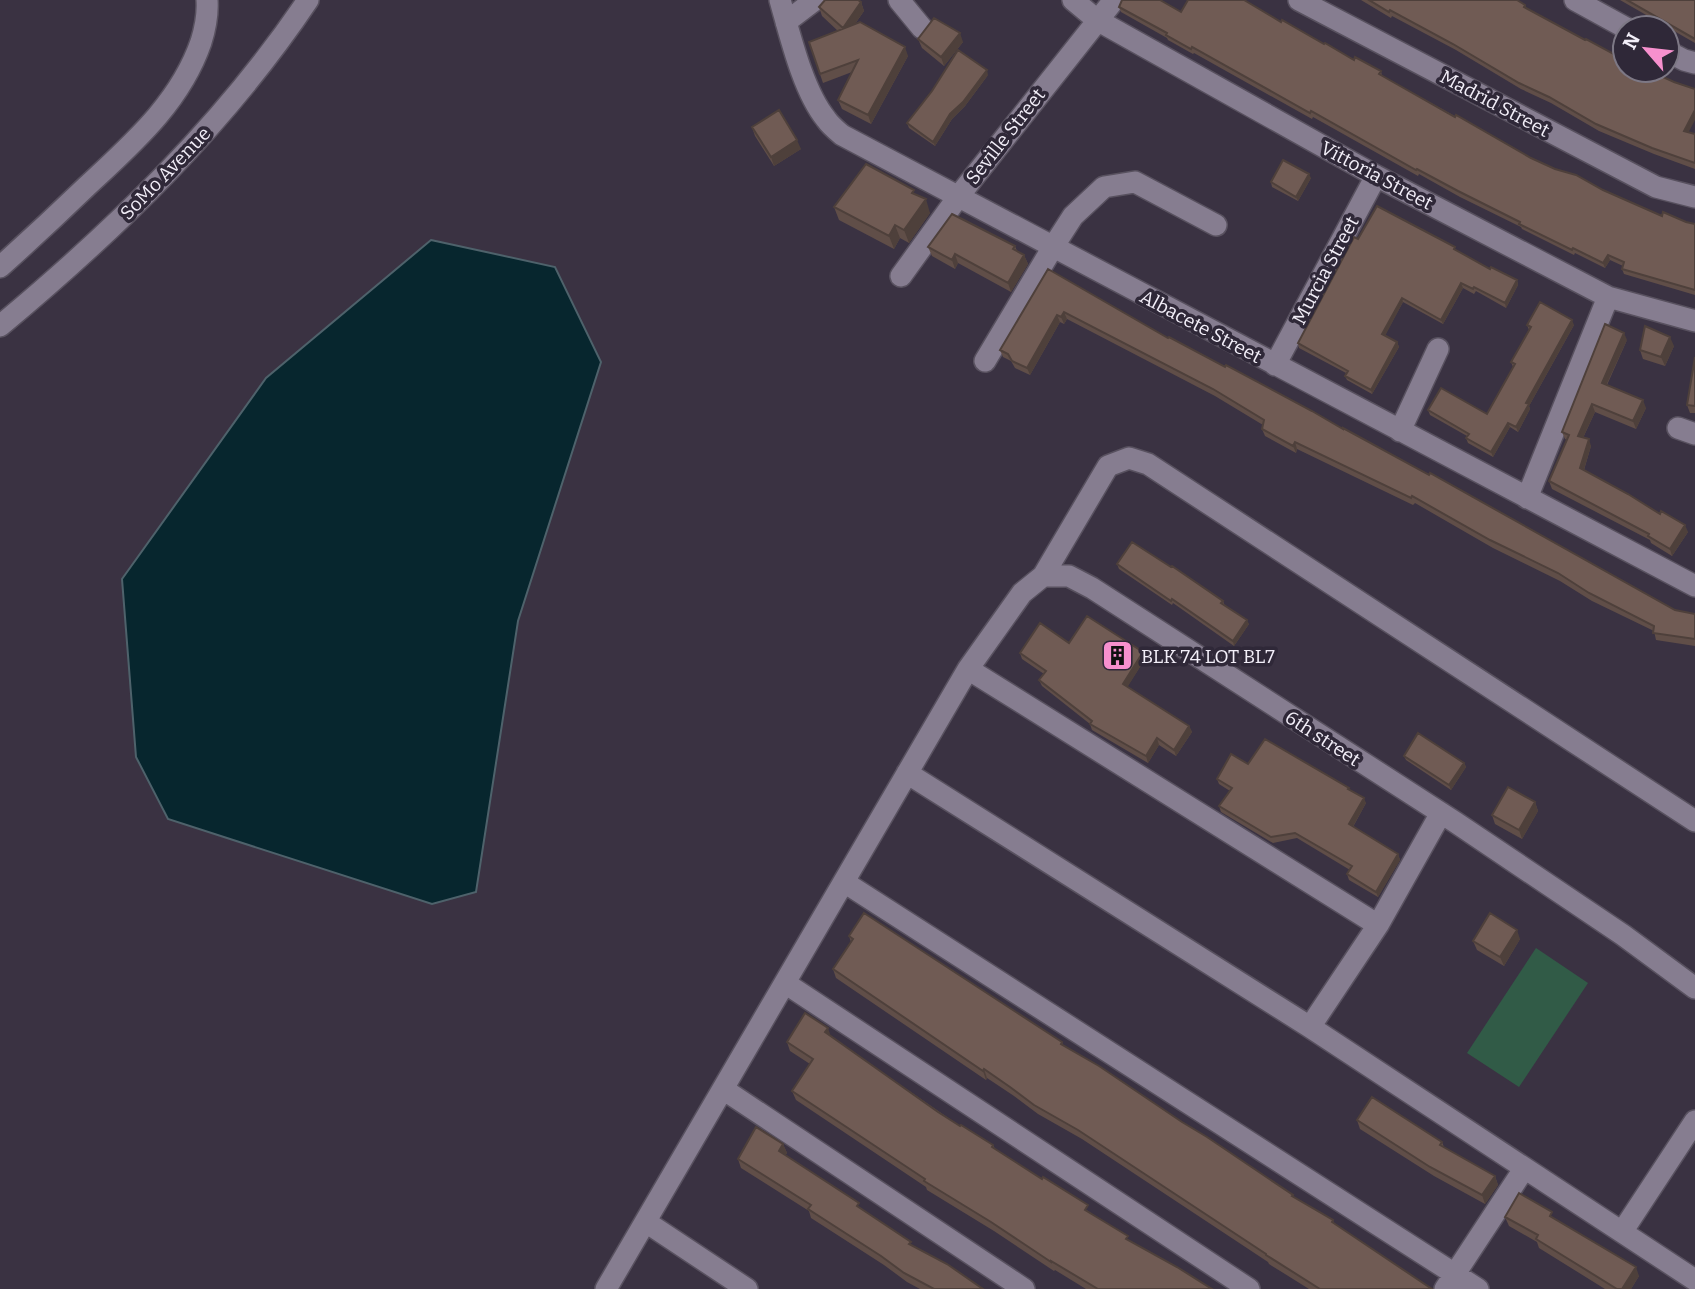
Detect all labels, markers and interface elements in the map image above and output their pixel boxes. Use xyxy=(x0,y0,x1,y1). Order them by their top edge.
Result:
north arrow xyxy=(1611,14,1681,84)
text: N xyxy=(1618,29,1645,53)
street label: Madrid Street xyxy=(1436,65,1554,142)
street label: Seville Street xyxy=(961,84,1050,189)
street label: SoMo Avenue xyxy=(115,122,215,225)
street label: Vittoria Street xyxy=(1317,136,1437,215)
street label: Murcia Street xyxy=(1287,212,1364,328)
street label: Albacete Street xyxy=(1136,285,1266,368)
building icon: BLK 74 LOT BL7 xyxy=(1101,639,1135,673)
place label: BLK 74 LOT BL7 xyxy=(1141,645,1275,668)
street label: 6th street xyxy=(1281,706,1365,771)

